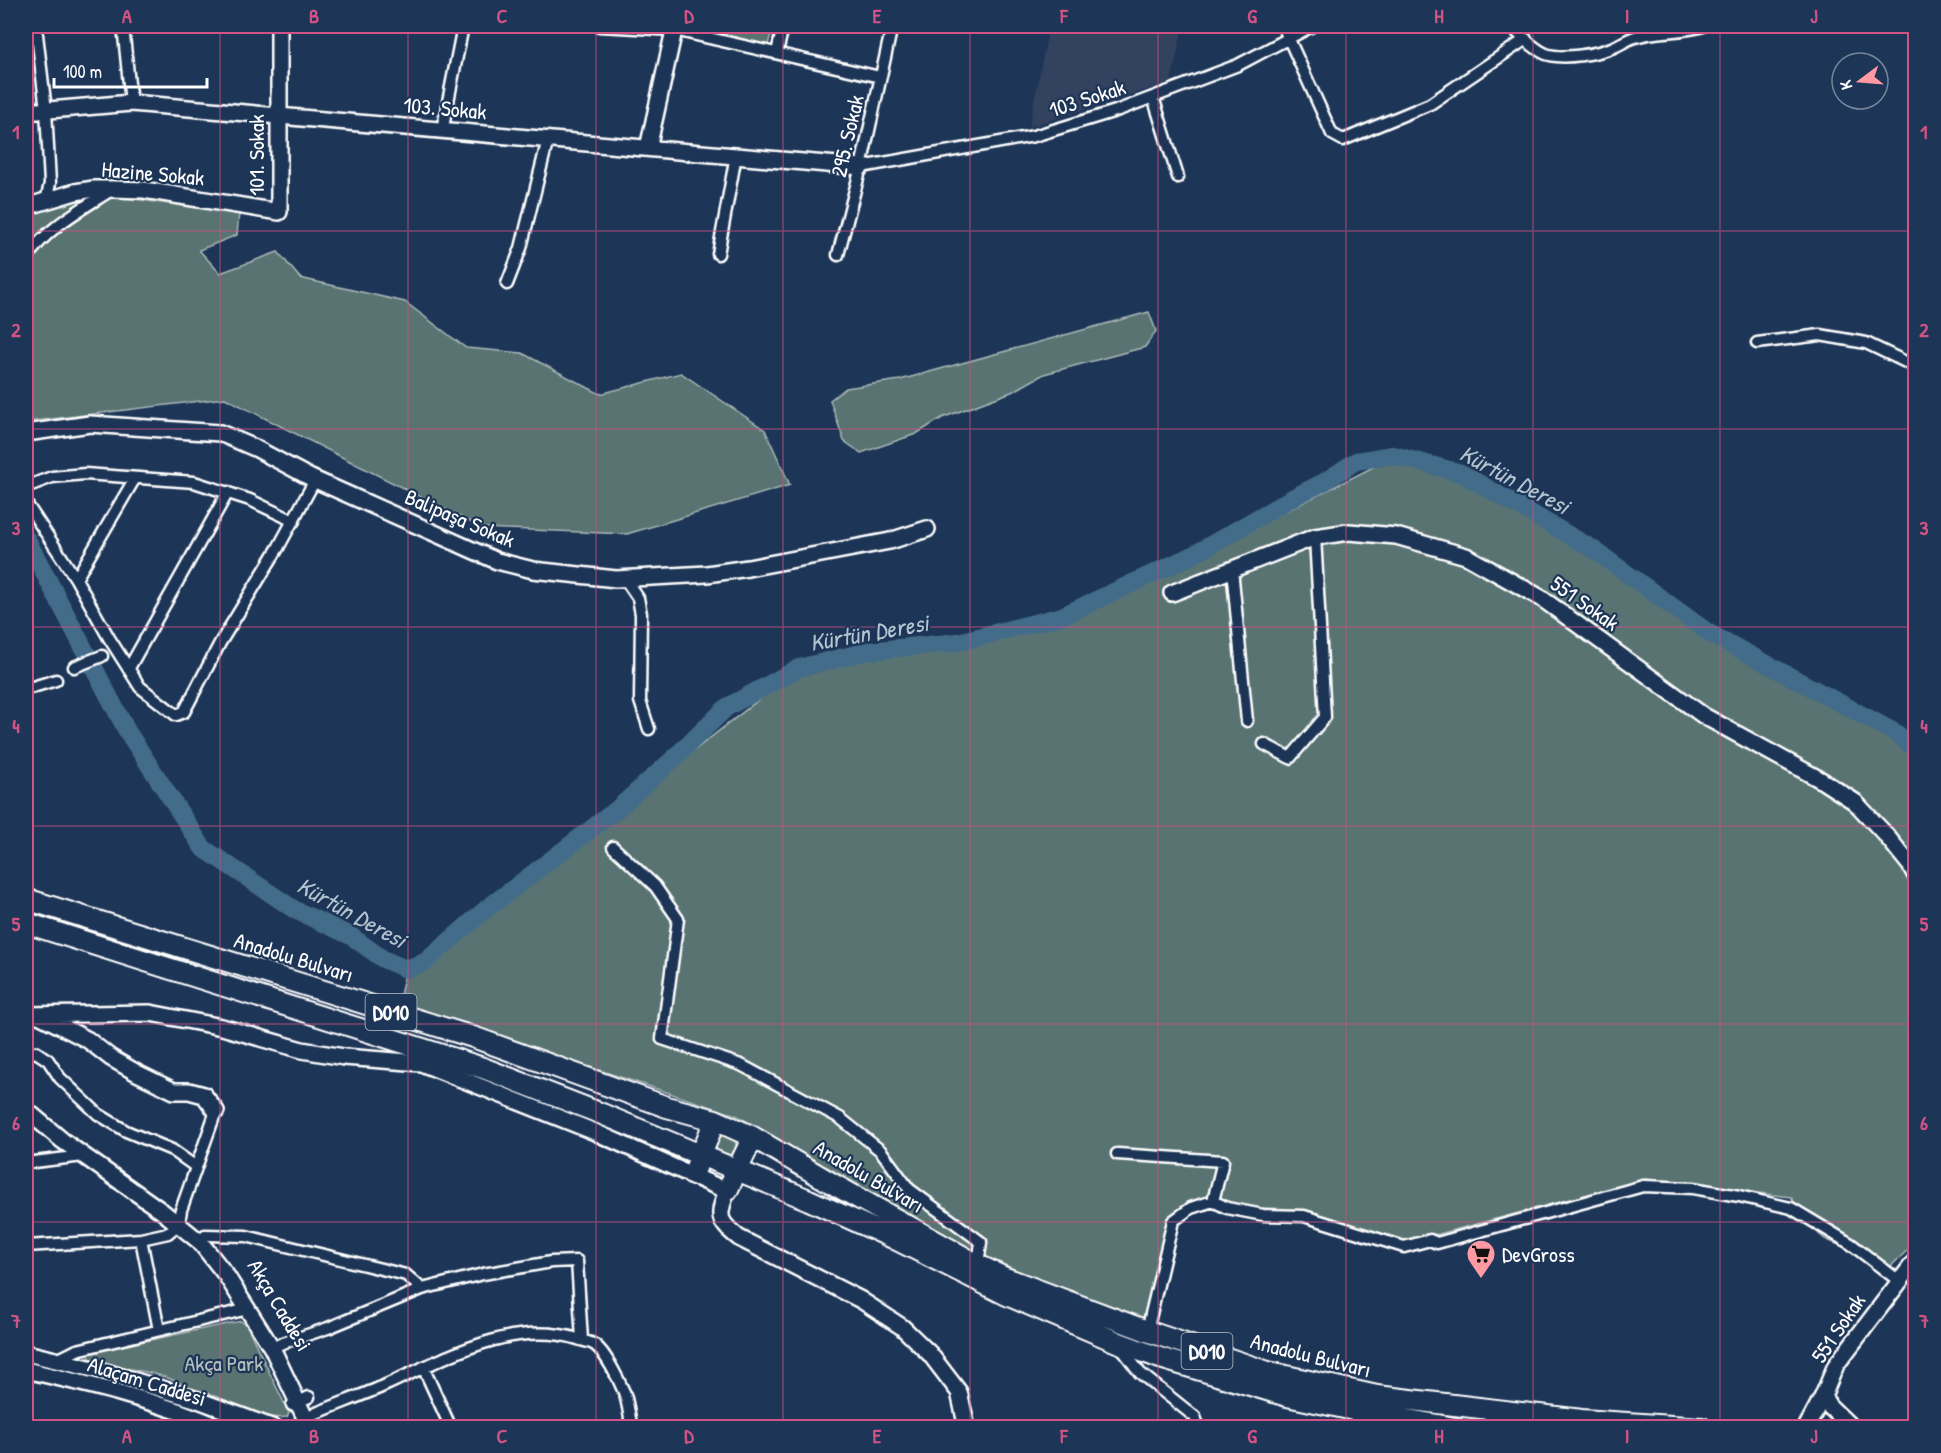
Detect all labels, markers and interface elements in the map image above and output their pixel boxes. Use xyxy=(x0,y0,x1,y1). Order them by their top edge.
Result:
text: A xyxy=(122,2,132,29)
text: B xyxy=(309,2,319,29)
text: C xyxy=(497,2,508,29)
text: D xyxy=(684,2,694,29)
text: E xyxy=(873,2,882,29)
text: F xyxy=(1059,2,1069,29)
text: G xyxy=(1247,2,1257,29)
text: H xyxy=(1434,2,1444,29)
text: I xyxy=(1625,2,1629,29)
text: J xyxy=(1810,2,1818,29)
scale bar xyxy=(54,51,207,89)
north arrow xyxy=(1830,51,1890,111)
text: 100 m xyxy=(63,59,102,84)
street label: 103 Sokak xyxy=(1045,72,1129,124)
text: K xyxy=(1834,77,1857,92)
street label: 103. Sokak xyxy=(402,89,488,127)
street label: 295. Sokak xyxy=(823,92,871,180)
street label: 101. Sokak xyxy=(241,114,271,196)
text: 1 xyxy=(12,118,20,145)
text: 1 xyxy=(1920,118,1928,145)
street label: Hazine Sokak xyxy=(100,154,206,192)
text: 2 xyxy=(11,316,21,343)
text: 2 xyxy=(1919,316,1929,343)
water label: Kürtün Deresi xyxy=(1455,437,1578,523)
street label: Balipaşa Sokak xyxy=(400,481,520,555)
text: 3 xyxy=(12,514,21,541)
text: 3 xyxy=(1920,514,1929,541)
street label: 551 Sokak xyxy=(1545,568,1625,638)
water label: Kürtün Deresi xyxy=(807,605,933,658)
text: 4 xyxy=(12,712,20,739)
text: 4 xyxy=(1920,712,1928,739)
water label: Kürtün Deresi xyxy=(292,869,415,956)
text: 5 xyxy=(12,910,21,937)
text: 5 xyxy=(1920,910,1929,937)
street label: Anadolu Bulvarı xyxy=(231,925,357,989)
road number: D010 xyxy=(366,994,416,1030)
text: 6 xyxy=(12,1109,20,1136)
text: 6 xyxy=(1920,1109,1928,1136)
street label: Anadolu Bulvarı xyxy=(808,1132,930,1220)
supermarket icon: DevGross xyxy=(1465,1238,1497,1280)
place label: DevGross xyxy=(1502,1239,1575,1269)
street label: Akça Caddesi xyxy=(241,1254,319,1356)
street label: 551 Sokak xyxy=(1804,1287,1872,1369)
text: 7 xyxy=(10,1307,21,1334)
text: 7 xyxy=(1918,1307,1929,1334)
street label: Anadolu Bulvarı xyxy=(1248,1326,1374,1384)
road number: D010 xyxy=(1182,1333,1232,1369)
park label: Akça Park xyxy=(185,1348,263,1378)
street label: Alaçam Caddesi xyxy=(84,1349,210,1413)
text: A xyxy=(122,1422,132,1449)
text: B xyxy=(309,1422,319,1449)
text: C xyxy=(497,1422,508,1449)
text: D xyxy=(684,1422,694,1449)
text: E xyxy=(873,1422,882,1449)
text: F xyxy=(1059,1422,1069,1449)
text: G xyxy=(1247,1422,1257,1449)
text: H xyxy=(1434,1422,1444,1449)
text: I xyxy=(1625,1422,1629,1449)
text: J xyxy=(1810,1422,1818,1449)

